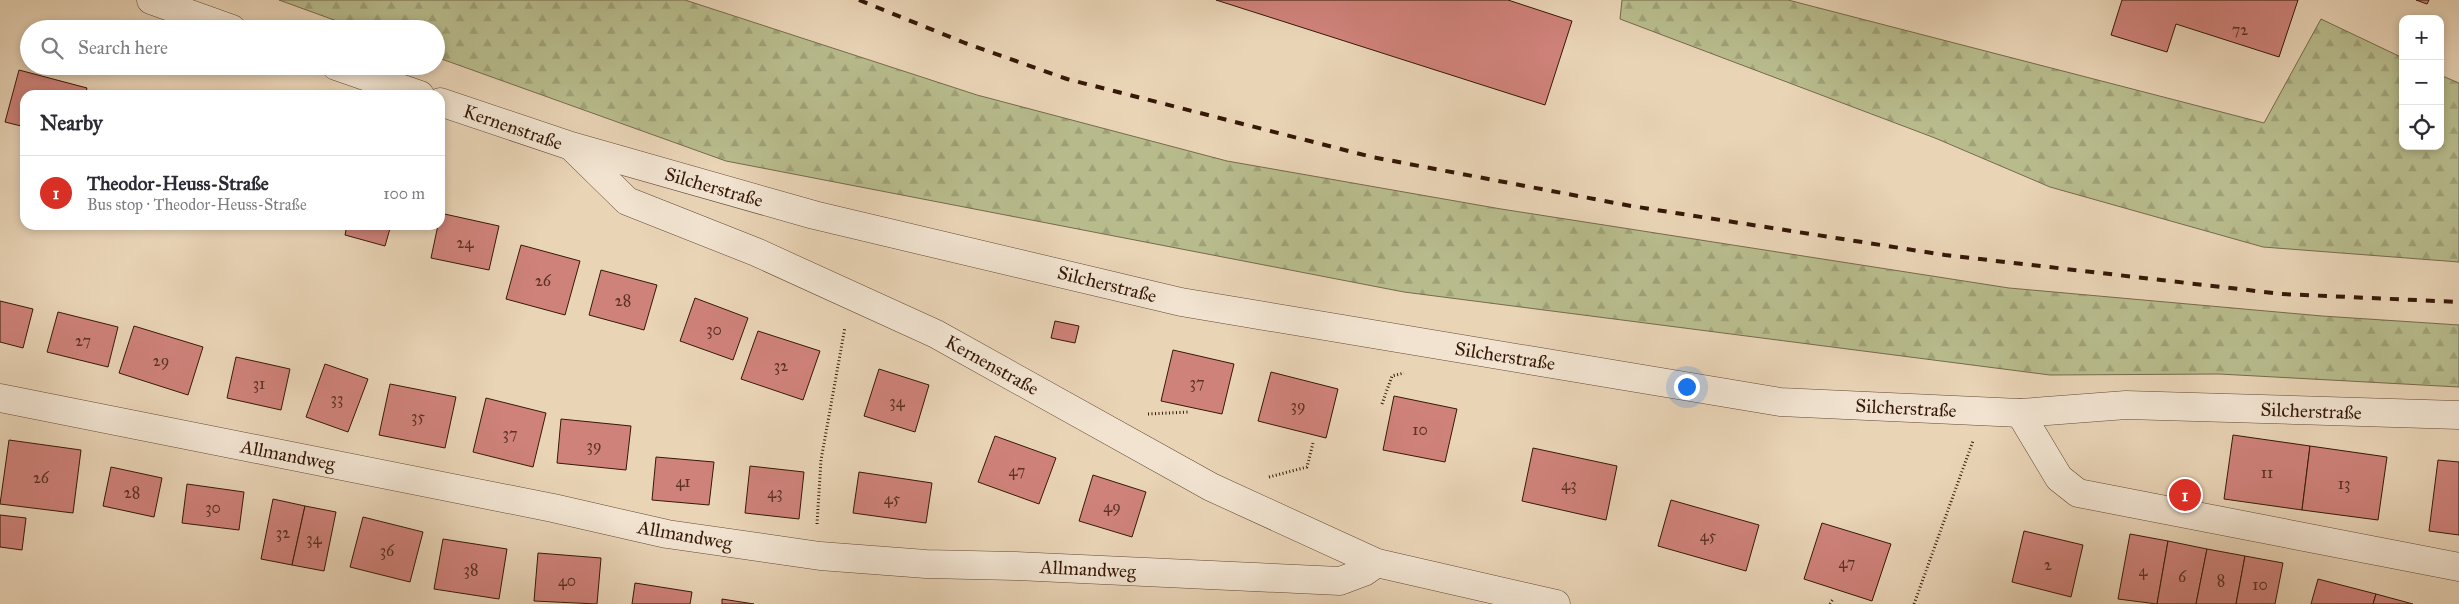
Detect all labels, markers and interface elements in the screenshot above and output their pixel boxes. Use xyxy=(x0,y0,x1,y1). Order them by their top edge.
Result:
map controls xyxy=(2399,15,2444,150)
button: + xyxy=(2399,15,2444,60)
search box xyxy=(20,20,445,75)
house number: 72 xyxy=(2232,20,2248,39)
icon: search xyxy=(38,34,66,62)
text: Search here xyxy=(78,36,168,59)
button: − xyxy=(2399,60,2444,105)
street label: Kernenstraße xyxy=(460,99,566,155)
button: locate xyxy=(2399,105,2444,150)
text: Nearby xyxy=(40,110,103,136)
street label: Silcherstraße xyxy=(662,162,766,212)
text: Theodor-Heuss-Straße xyxy=(87,172,269,195)
text: 1 xyxy=(53,184,59,203)
text: 100 m xyxy=(383,184,425,203)
text: Bus stop · Theodor-Heuss-Straße xyxy=(87,195,307,214)
house number: 24 xyxy=(457,233,474,252)
street label: Silcherstraße xyxy=(1055,261,1159,307)
house number: 26 xyxy=(535,271,552,290)
house number: 28 xyxy=(615,291,631,310)
house number: 30 xyxy=(706,320,722,339)
street label: Kernenstraße xyxy=(941,330,1043,400)
house number: 27 xyxy=(75,331,91,350)
street label: Silcherstraße xyxy=(1453,337,1557,375)
house number: 29 xyxy=(153,351,169,370)
house number: 32 xyxy=(774,356,788,375)
house number: 37 xyxy=(1190,373,1204,392)
house number: 31 xyxy=(253,374,265,393)
your location xyxy=(1674,374,1700,400)
house number: 33 xyxy=(331,389,343,408)
house number: 34 xyxy=(889,392,906,411)
street label: Silcherstraße xyxy=(1855,394,1957,422)
house number: 39 xyxy=(1291,396,1306,415)
street label: Silcherstraße xyxy=(2260,398,2362,424)
house number: 35 xyxy=(411,407,425,426)
house number: 10 xyxy=(1412,420,1428,439)
house number: 37 xyxy=(503,424,517,443)
street label: Allmandweg xyxy=(238,434,337,476)
house number: 39 xyxy=(587,436,602,455)
house number: 47 xyxy=(1009,461,1025,480)
house number: 11 xyxy=(2261,463,2273,482)
house number: 26 xyxy=(33,468,50,487)
house number: 41 xyxy=(675,472,691,491)
house number: 13 xyxy=(2338,474,2350,493)
house number: 43 xyxy=(1561,475,1577,494)
pin: 1 xyxy=(2169,476,2201,514)
house number: 28 xyxy=(124,483,140,502)
house number: 43 xyxy=(767,483,783,502)
house number: 45 xyxy=(884,489,901,508)
house number: 49 xyxy=(1103,497,1121,516)
house number: 30 xyxy=(205,498,221,517)
street label: Allmandweg xyxy=(635,515,734,556)
house number: 32 xyxy=(276,523,290,542)
house number: 45 xyxy=(1700,526,1717,545)
house number: 34 xyxy=(306,529,323,548)
house number: 36 xyxy=(380,541,395,560)
house number: 47 xyxy=(1839,553,1855,572)
street label: Allmandweg xyxy=(1038,555,1137,584)
house number: 2 xyxy=(2044,555,2052,574)
house number: 38 xyxy=(464,560,478,579)
house number: 4 xyxy=(2139,561,2149,580)
house number: 6 xyxy=(2178,567,2187,586)
house number: 40 xyxy=(558,571,576,590)
house number: 8 xyxy=(2217,571,2225,590)
house number: 10 xyxy=(2252,575,2268,594)

